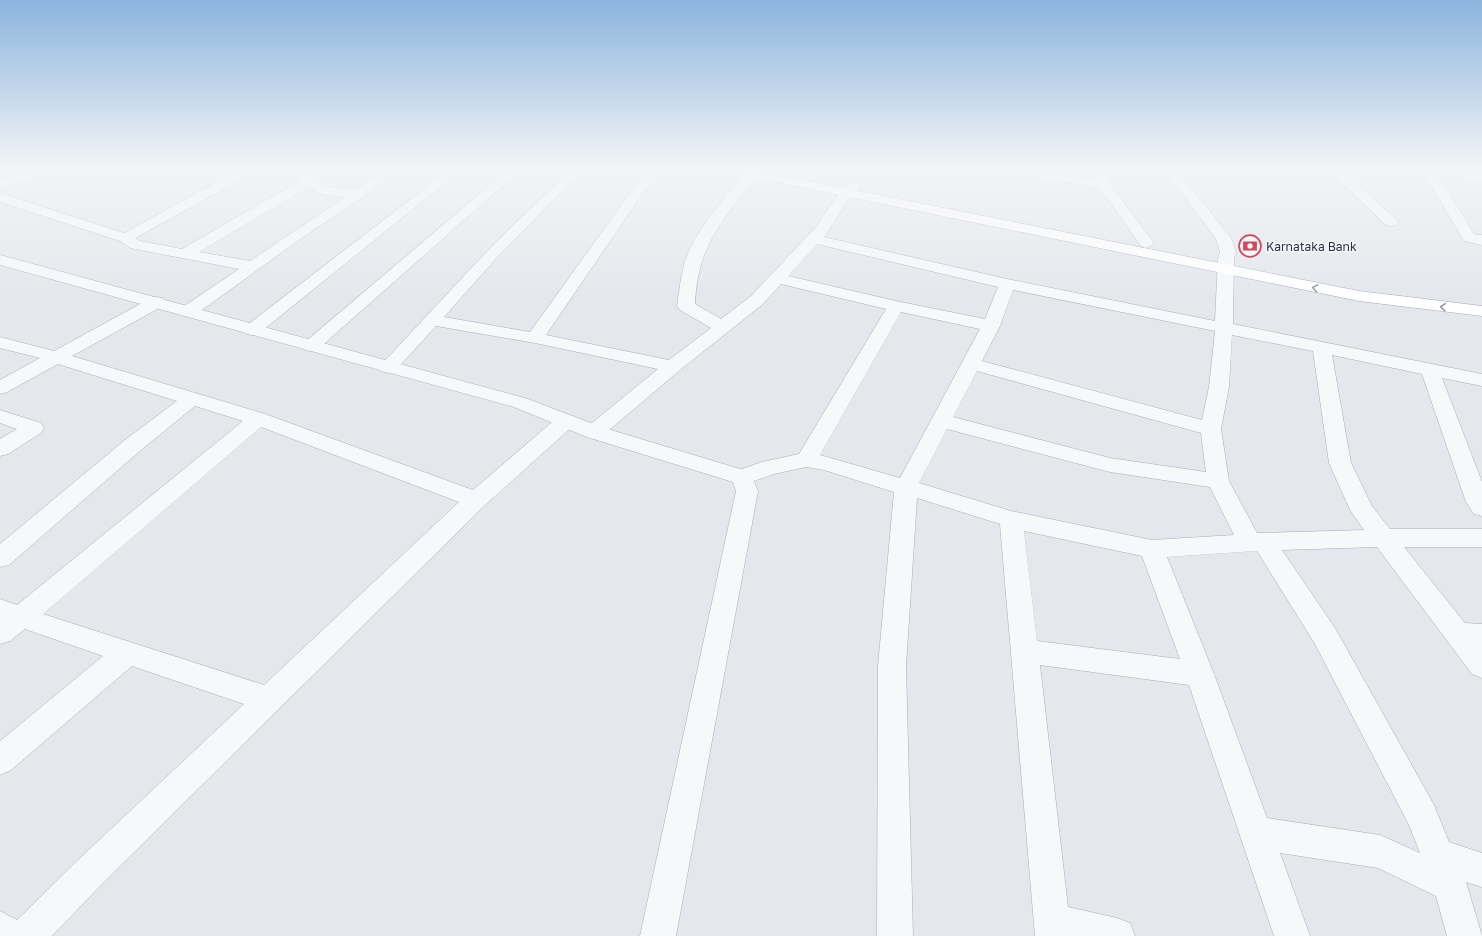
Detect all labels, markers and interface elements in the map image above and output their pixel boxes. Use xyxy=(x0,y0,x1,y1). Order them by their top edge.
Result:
bank icon: Karnataka Bank xyxy=(1237,233,1263,259)
place label: Karnataka Bank xyxy=(1266,239,1357,254)
one-way arrow xyxy=(1312,284,1318,292)
one-way arrow xyxy=(1440,303,1446,312)

